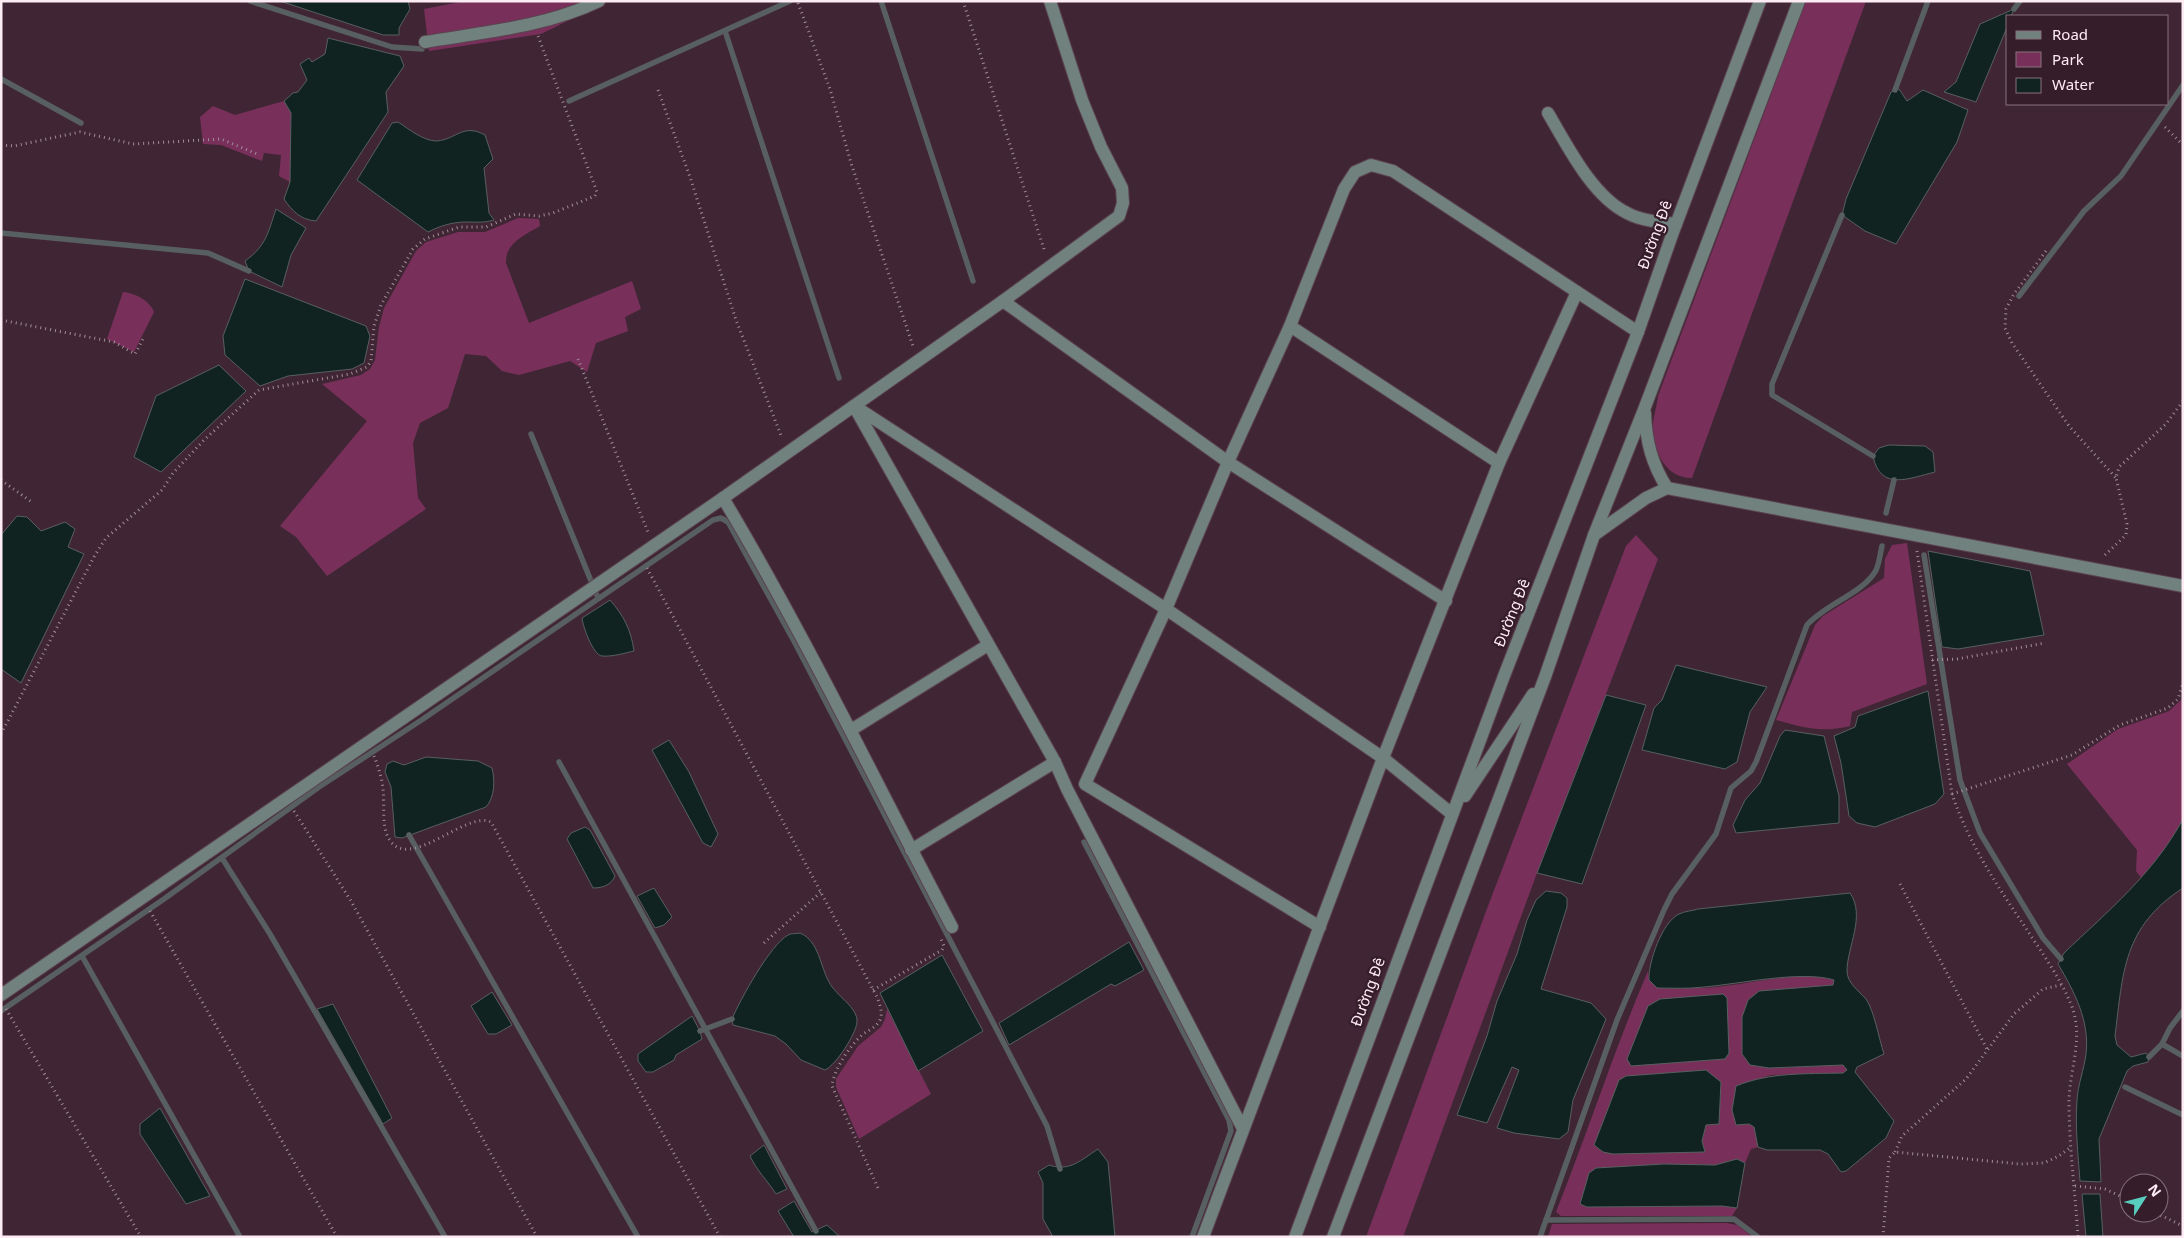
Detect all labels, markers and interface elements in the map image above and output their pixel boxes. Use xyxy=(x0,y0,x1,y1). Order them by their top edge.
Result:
legend xyxy=(2006,15,2169,105)
text: Road xyxy=(2052,24,2088,44)
text: Park xyxy=(2052,49,2084,69)
text: Water xyxy=(2052,74,2094,94)
street label: Đường Đê xyxy=(1632,197,1676,272)
street label: Đường Đê xyxy=(1488,575,1534,650)
street label: Đường Đê xyxy=(1345,954,1389,1029)
north arrow xyxy=(2119,1173,2169,1223)
text: N xyxy=(2144,1180,2166,1200)

